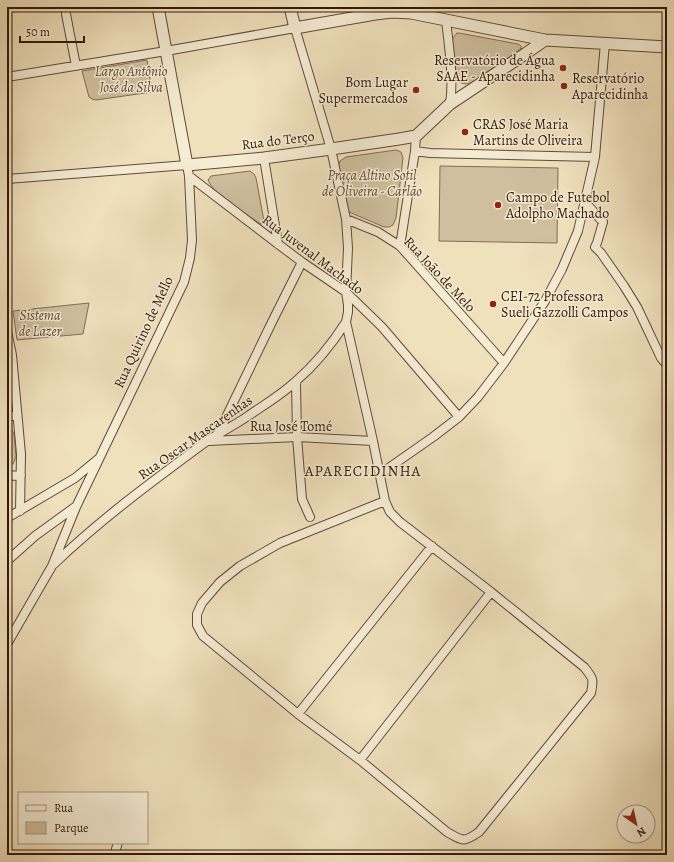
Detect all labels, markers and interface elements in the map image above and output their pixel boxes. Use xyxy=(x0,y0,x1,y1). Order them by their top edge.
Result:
scale bar xyxy=(20,18,84,44)
text: 50 m xyxy=(26,24,50,40)
place label: Reservatório de Água SAAE - Aparecidinha xyxy=(434,51,555,86)
park label: Largo Antônio José da Silva xyxy=(95,62,168,97)
marker: Reservatório de Água SAAE - Aparecidinha xyxy=(558,63,568,73)
place label: Reservatório Aparecidinha xyxy=(571,69,649,104)
place label: Bom Lugar Supermercados xyxy=(318,73,409,108)
marker: Reservatório Aparecidinha xyxy=(559,81,569,91)
marker: Bom Lugar Supermercados xyxy=(411,85,421,95)
place label: CRAS José Maria Martins de Oliveira xyxy=(473,115,583,150)
street label: Rua do Terço xyxy=(241,127,316,154)
marker: CRAS José Maria Martins de Oliveira xyxy=(460,127,470,137)
park label: Praça Altino Sotil de Oliveira - Carlão xyxy=(322,166,422,201)
place label: Campo de Futebol Adolpho Machado xyxy=(505,188,610,223)
marker: Campo de Futebol Adolpho Machado xyxy=(493,200,503,210)
street label: Rua Juvenal Machado xyxy=(258,210,367,299)
street label: Rua João de Melo xyxy=(400,232,480,316)
street label: Rua Quirino de Mello xyxy=(109,273,178,391)
place label: CEI-72 Professora Sueli Gazzolli Campos xyxy=(501,287,628,322)
marker: CEI-72 Professora Sueli Gazzolli Campos xyxy=(488,299,498,309)
park label: Sistema de Lazer xyxy=(19,306,62,341)
street label: Rua Oscar Mascarenhas xyxy=(134,391,256,484)
street label: Rua José Tomé xyxy=(250,417,332,436)
district label: APARECIDINHA xyxy=(304,461,421,481)
legend xyxy=(18,792,148,844)
text: Rua xyxy=(54,800,73,816)
north arrow xyxy=(616,804,656,844)
text: Parque xyxy=(54,820,89,836)
text: N xyxy=(634,823,649,840)

